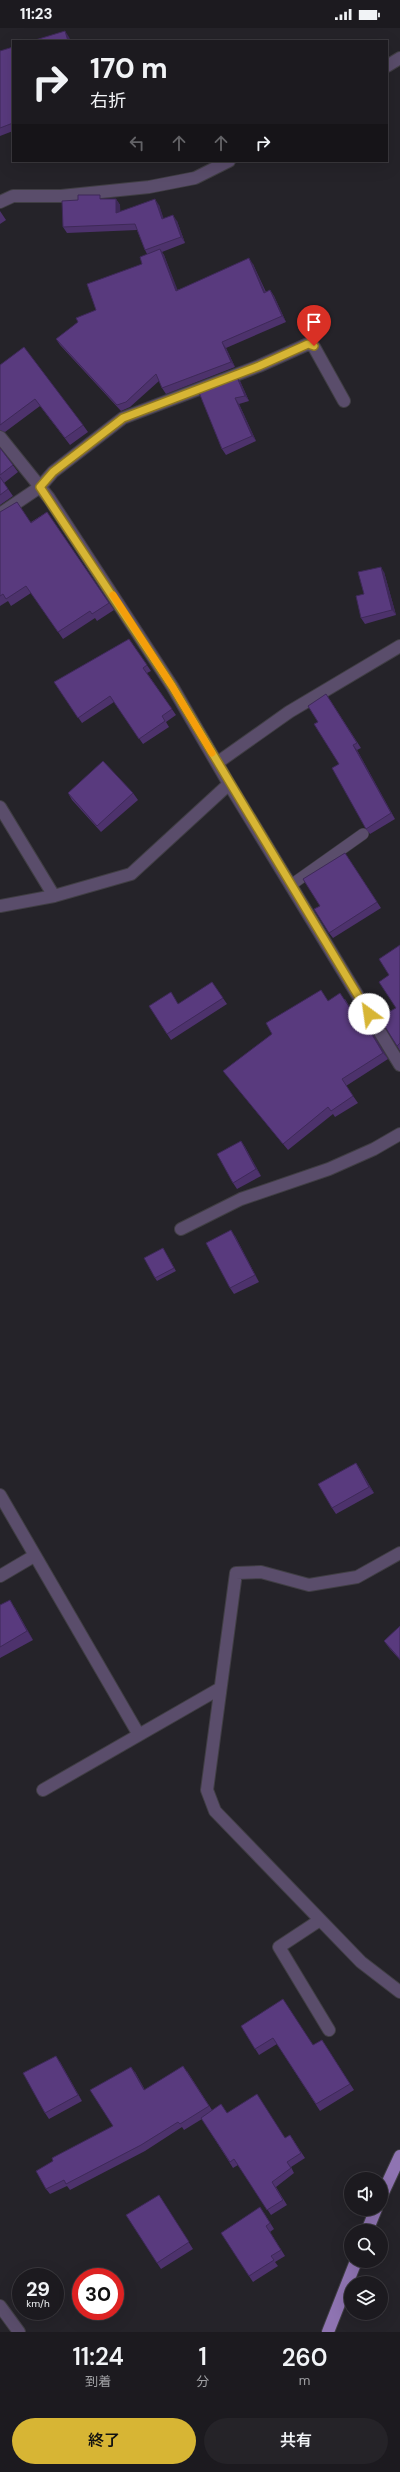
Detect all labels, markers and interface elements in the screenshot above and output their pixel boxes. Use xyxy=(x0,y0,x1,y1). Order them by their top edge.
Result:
text: 11:23 xyxy=(20,4,52,24)
text: 170 m xyxy=(90,50,168,87)
icon: right xyxy=(24,56,76,108)
text: 右折 xyxy=(90,89,126,113)
icon: left xyxy=(126,132,148,154)
icon: ahead xyxy=(168,132,190,154)
icon: ahead xyxy=(210,132,232,154)
icon: right xyxy=(252,132,274,154)
pin xyxy=(297,305,331,346)
icon: arrive xyxy=(303,311,325,333)
position arrow xyxy=(348,993,390,1035)
map controls xyxy=(344,2172,388,2320)
button: sound xyxy=(344,2172,388,2216)
button: search xyxy=(344,2224,388,2268)
speed limit sign: 30 xyxy=(72,2268,124,2320)
text: 29 xyxy=(26,2276,50,2302)
button: layers xyxy=(344,2276,388,2320)
text: km/h xyxy=(26,2297,50,2310)
text: 11:24 xyxy=(72,2341,124,2372)
text: 1 xyxy=(199,2341,207,2372)
text: 260 xyxy=(282,2342,328,2373)
text: m xyxy=(299,2372,310,2389)
text: 到着 xyxy=(85,2373,111,2390)
text: 分 xyxy=(196,2373,209,2390)
button: 終了 xyxy=(12,2418,196,2464)
button: 共有 xyxy=(204,2418,388,2464)

